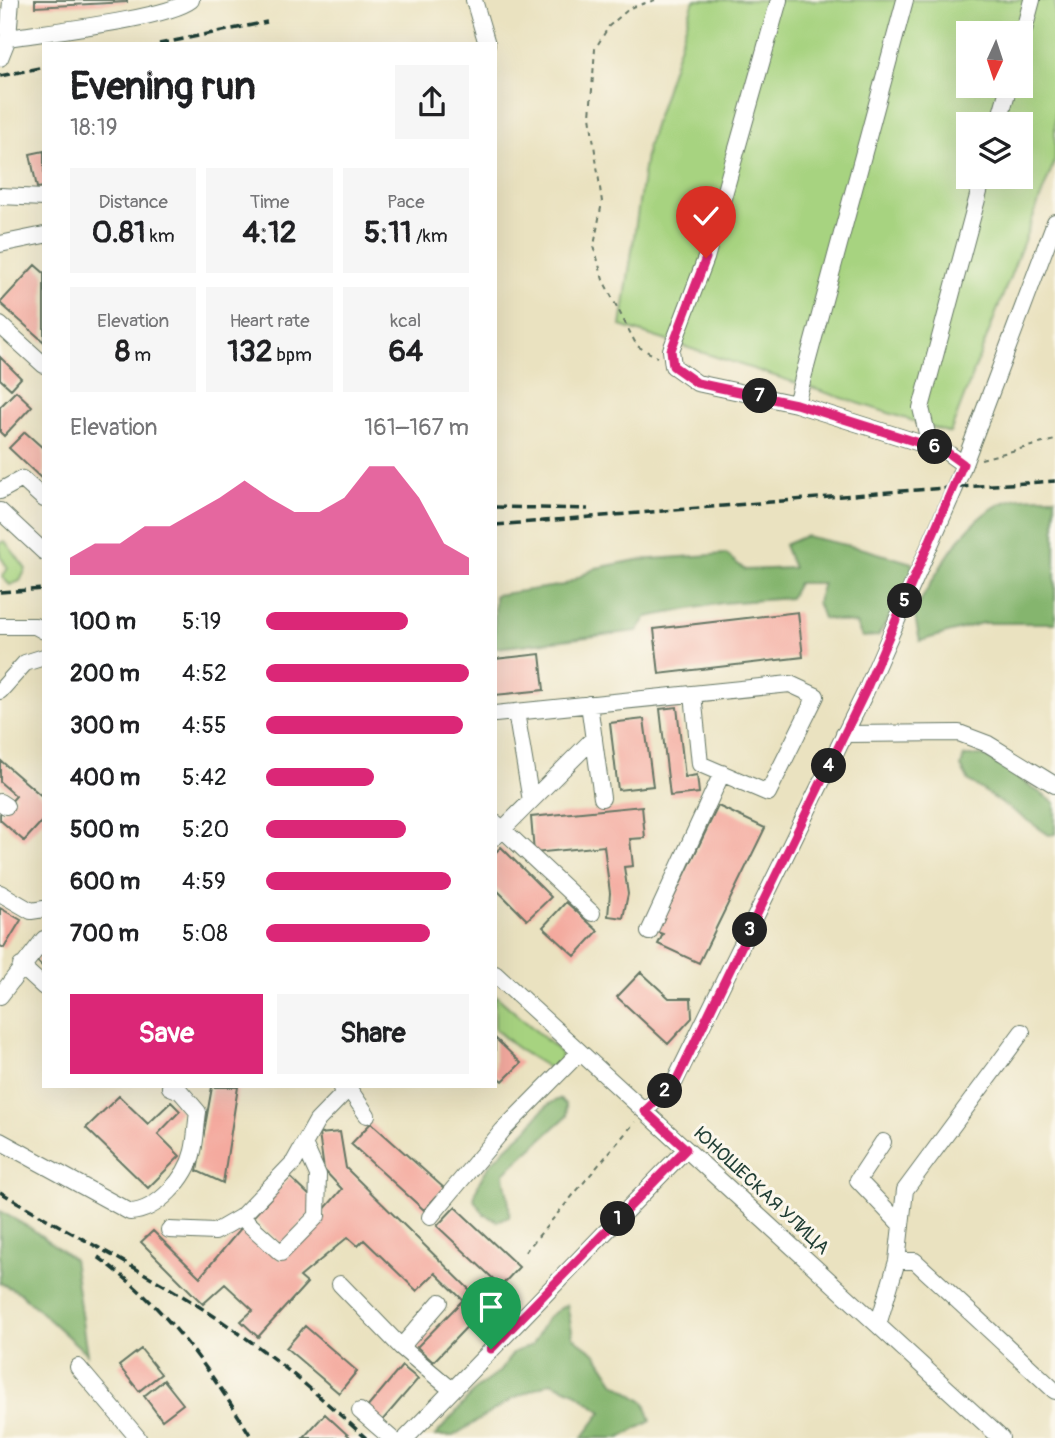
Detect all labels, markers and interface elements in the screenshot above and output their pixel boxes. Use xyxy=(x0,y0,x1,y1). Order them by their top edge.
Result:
north arrow xyxy=(956,21,1032,98)
map controls xyxy=(956,21,1033,189)
text: Evening run xyxy=(70,63,256,111)
button: share xyxy=(395,65,469,139)
button: layers xyxy=(956,112,1033,189)
text: 18:19 xyxy=(70,113,118,142)
pin xyxy=(676,186,736,258)
text: Distance xyxy=(98,190,168,214)
text: Time xyxy=(250,190,289,214)
text: Pace xyxy=(387,190,425,214)
icon: check xyxy=(687,197,725,235)
text: 0.81 xyxy=(92,214,146,251)
text: 4:12 xyxy=(243,214,296,251)
text: 5:11 xyxy=(364,214,412,251)
text: km xyxy=(146,224,175,248)
text: /km xyxy=(412,224,448,248)
text: Elevation xyxy=(97,309,169,333)
text: Heart rate xyxy=(229,309,310,333)
text: kcal xyxy=(390,309,421,333)
text: 8 xyxy=(115,333,130,370)
text: 132 xyxy=(227,333,272,370)
text: 64 xyxy=(388,333,423,370)
text: m xyxy=(130,343,151,367)
text: bpm xyxy=(272,343,312,367)
pin: 7 xyxy=(742,378,778,414)
text: 7 xyxy=(754,383,765,407)
text: Elevation xyxy=(70,413,158,442)
text: 161–167 m xyxy=(364,413,469,442)
pin: 6 xyxy=(918,430,953,464)
text: 6 xyxy=(929,434,940,458)
pin: 5 xyxy=(888,584,922,618)
text: 5 xyxy=(899,588,910,612)
text: 100 m xyxy=(70,607,136,636)
text: 5:19 xyxy=(182,607,221,636)
text: 200 m xyxy=(70,659,140,688)
text: 4:52 xyxy=(182,659,227,688)
text: 300 m xyxy=(70,711,140,740)
text: 4:55 xyxy=(182,711,226,740)
pin: 4 xyxy=(812,748,846,784)
text: 4 xyxy=(823,753,834,777)
text: 400 m xyxy=(70,763,140,792)
text: 5:42 xyxy=(182,763,227,792)
text: 500 m xyxy=(70,815,139,844)
text: 5:20 xyxy=(182,815,229,844)
text: 600 m xyxy=(70,867,140,896)
text: 4:59 xyxy=(182,867,226,896)
pin: 3 xyxy=(732,912,768,948)
text: 3 xyxy=(744,917,755,941)
text: 700 m xyxy=(70,919,139,948)
text: 5:08 xyxy=(182,919,228,948)
button: Save xyxy=(70,994,263,1074)
button: Share xyxy=(277,994,469,1074)
pin: 2 xyxy=(648,1074,682,1108)
text: 2 xyxy=(659,1078,670,1102)
street label: ЮНОШЕСКАЯ УЛИЦА xyxy=(689,1122,835,1260)
pin: 1 xyxy=(600,1202,636,1236)
text: 1 xyxy=(614,1206,621,1230)
pin xyxy=(461,1277,521,1349)
icon: arrive xyxy=(472,1288,510,1326)

